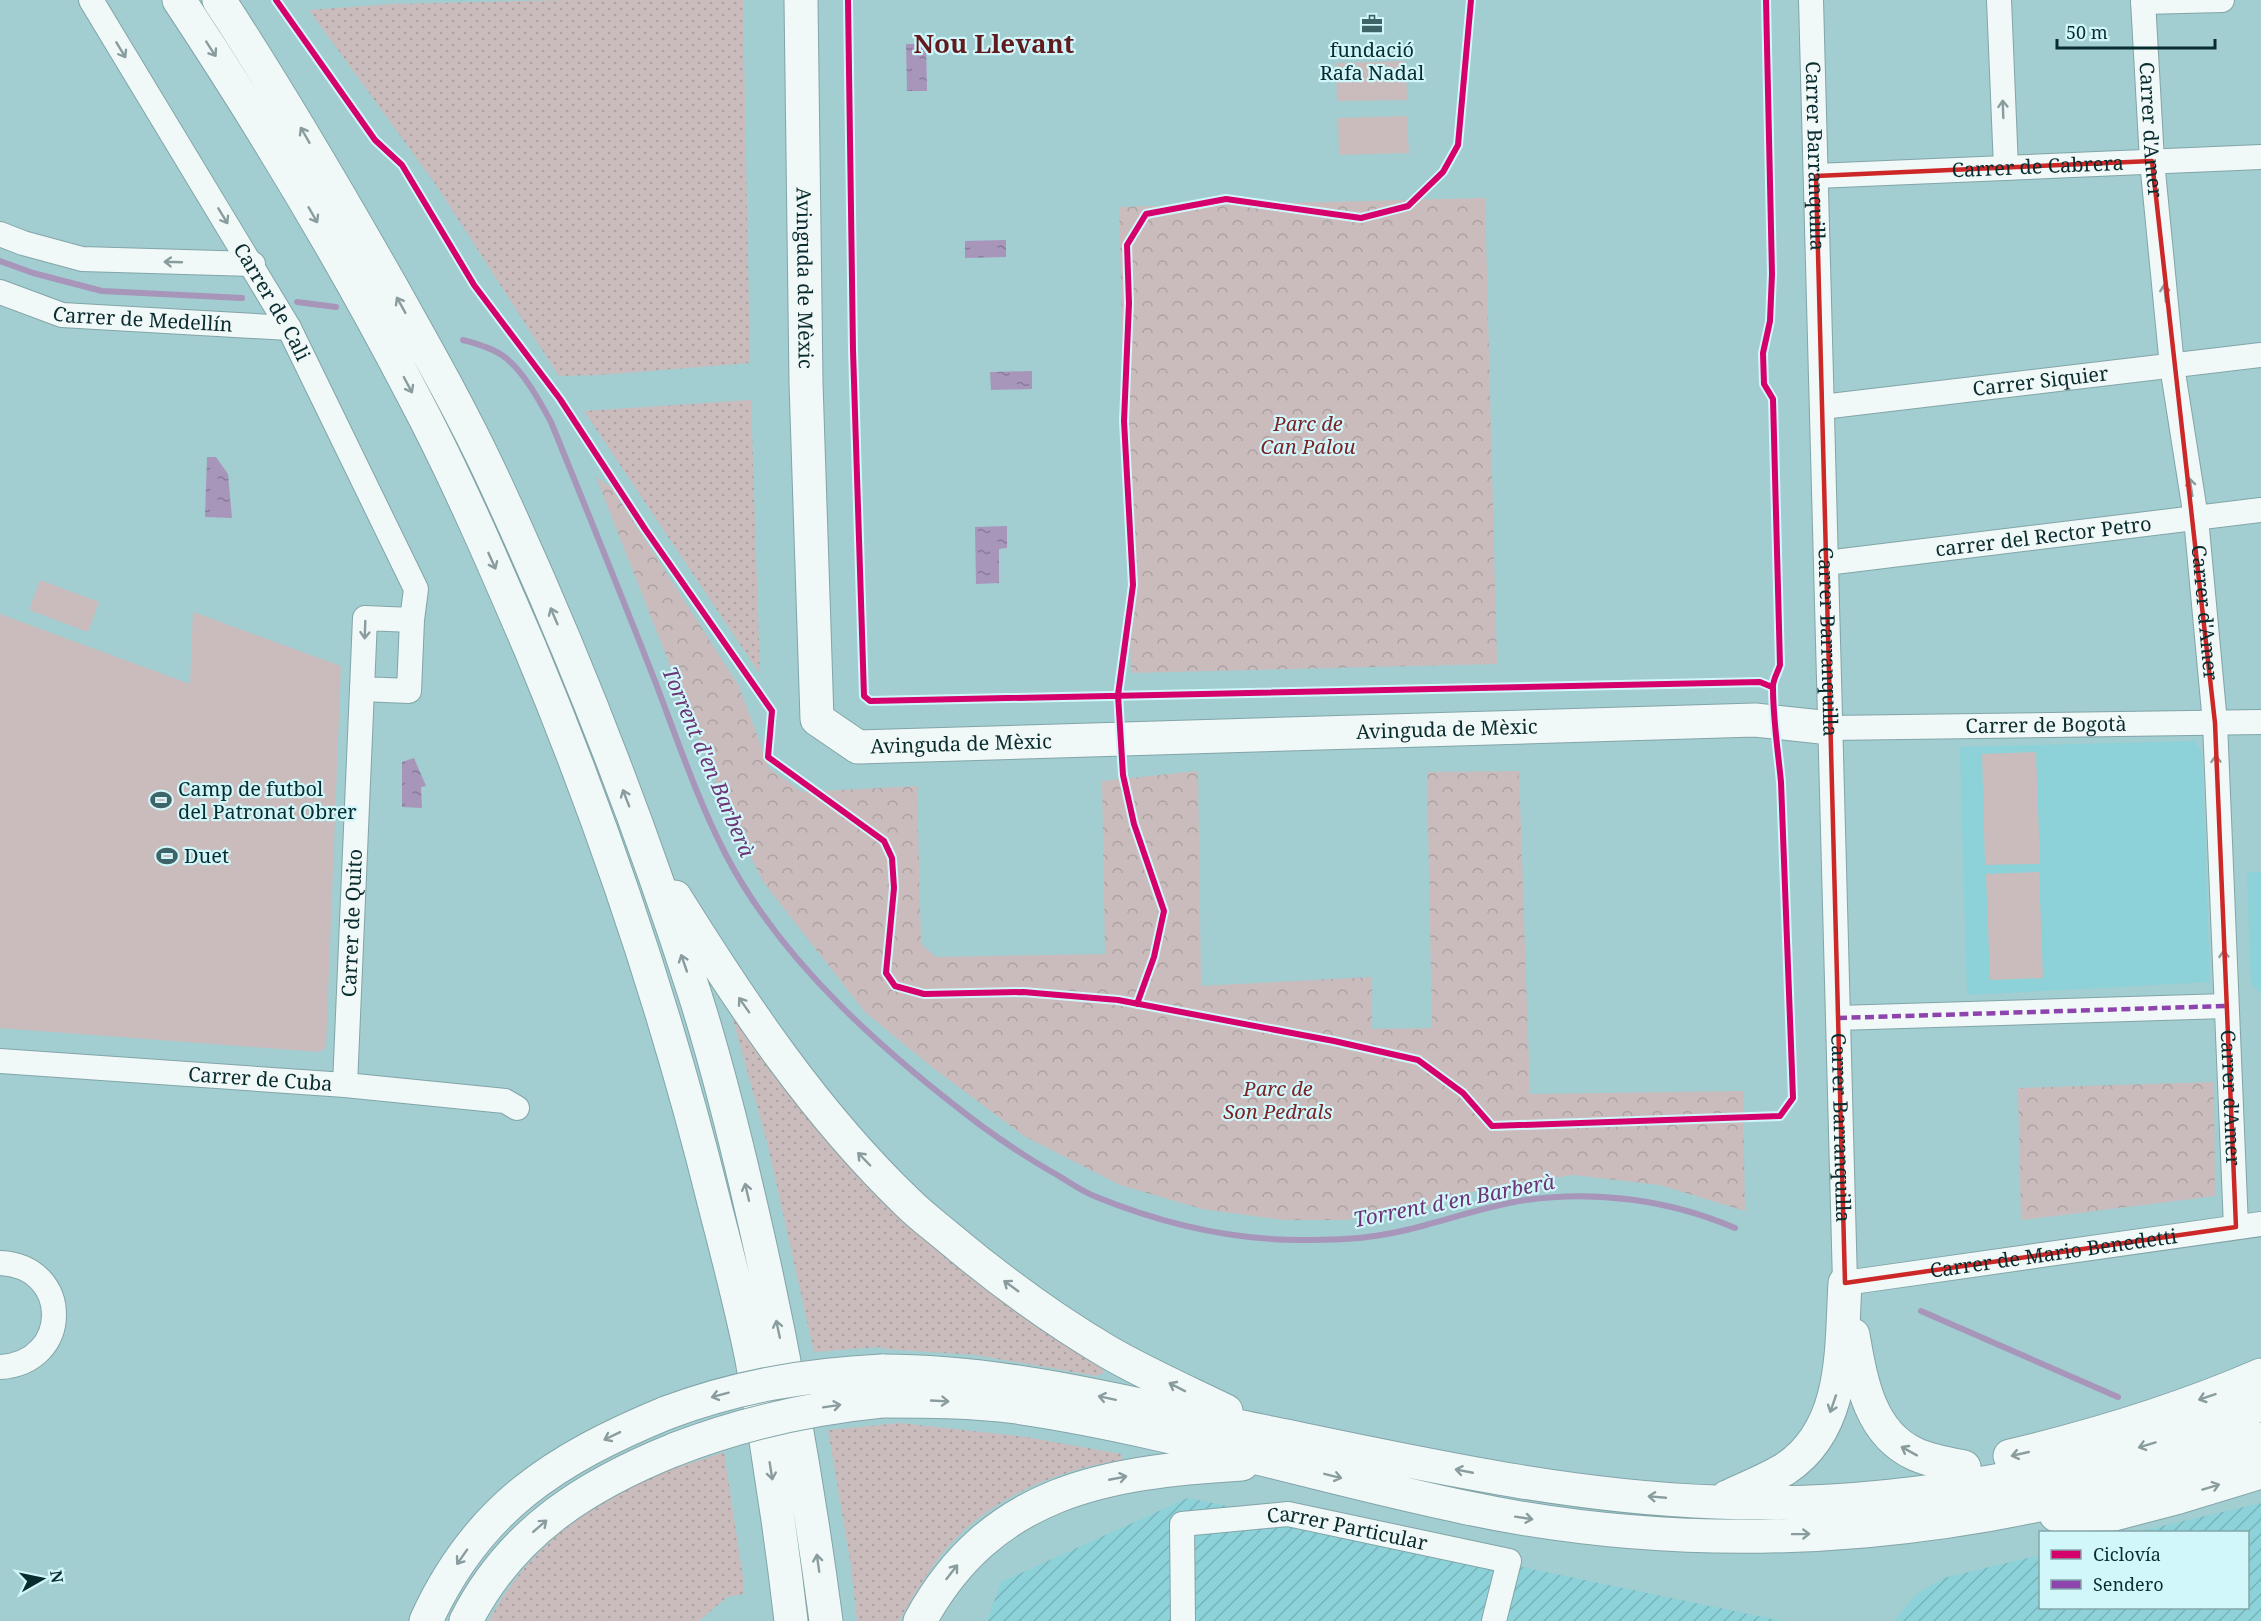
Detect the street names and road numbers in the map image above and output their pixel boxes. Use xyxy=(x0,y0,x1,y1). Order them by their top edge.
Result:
street label: Carrer Barranquilla xyxy=(1800,61,1832,251)
street label: Carrer d'Amer xyxy=(2133,61,2170,199)
street label: Carrer de Cabrera xyxy=(1951,149,2124,183)
street label: Avinguda de Mèxic xyxy=(790,187,820,369)
street label: Carrer de Cali xyxy=(228,238,317,366)
street label: Carrer de Medellín xyxy=(49,299,234,338)
street label: Carrer Siquier xyxy=(1971,359,2110,402)
street label: carrer del Rector Petro xyxy=(1934,509,2153,563)
street label: Carrer d'Amer xyxy=(2186,544,2225,682)
street label: Carrer Barranquilla xyxy=(1812,547,1845,737)
street label: Carrer de Bogotà xyxy=(1965,710,2127,739)
street label: Avinguda de Mèxic xyxy=(1356,713,1538,745)
street label: Avinguda de Mèxic xyxy=(870,727,1052,760)
street label: Carrer de Quito xyxy=(335,848,368,998)
street label: Carrer d'Amer xyxy=(2215,1029,2247,1167)
street label: Carrer Barranquilla xyxy=(1825,1032,1857,1223)
street label: Carrer de Cuba xyxy=(187,1060,333,1097)
street label: Carrer de Mario Benedetti xyxy=(1928,1222,2179,1284)
street label: Carrer Particular xyxy=(1266,1500,1431,1556)

